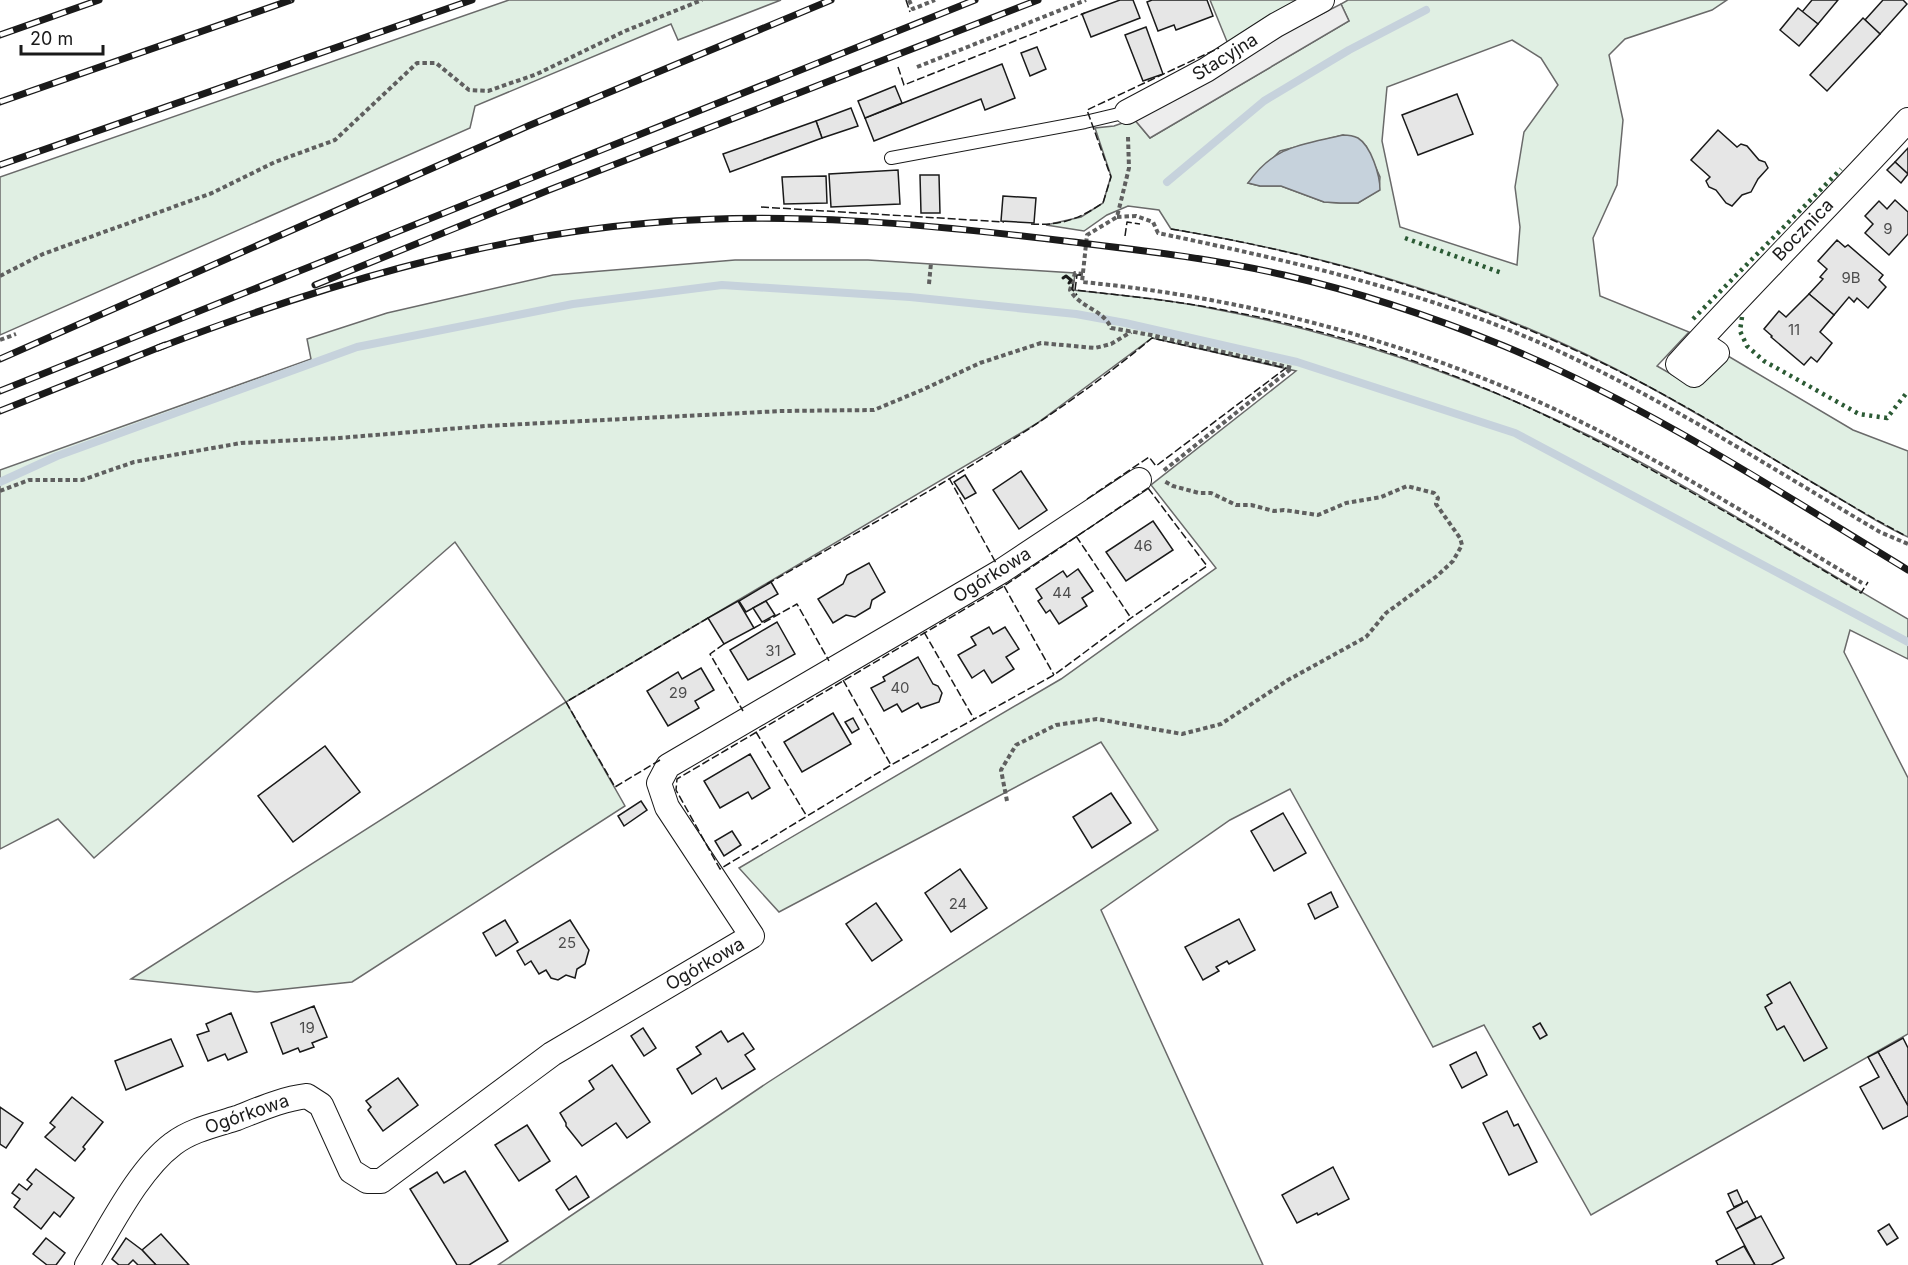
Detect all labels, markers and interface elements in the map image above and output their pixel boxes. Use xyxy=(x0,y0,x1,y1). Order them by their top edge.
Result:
scale bar xyxy=(21,18,104,56)
text: 20 m xyxy=(30,28,73,49)
street label: Stacyjna xyxy=(1188,28,1261,85)
street label: Bocznica xyxy=(1768,194,1837,265)
house number: 9 xyxy=(1883,219,1893,238)
house number: 9B xyxy=(1841,268,1861,287)
house number: 11 xyxy=(1788,320,1800,339)
house number: 46 xyxy=(1134,536,1153,555)
street label: Ogórkowa xyxy=(949,543,1034,607)
house number: 44 xyxy=(1052,583,1072,602)
house number: 31 xyxy=(765,641,781,660)
house number: 40 xyxy=(890,678,910,697)
house number: 29 xyxy=(669,683,687,702)
house number: 24 xyxy=(949,894,967,913)
house number: 25 xyxy=(558,933,576,952)
street label: Ogórkowa xyxy=(662,933,748,995)
house number: 19 xyxy=(299,1018,315,1037)
street label: Ogórkowa xyxy=(202,1089,292,1138)

